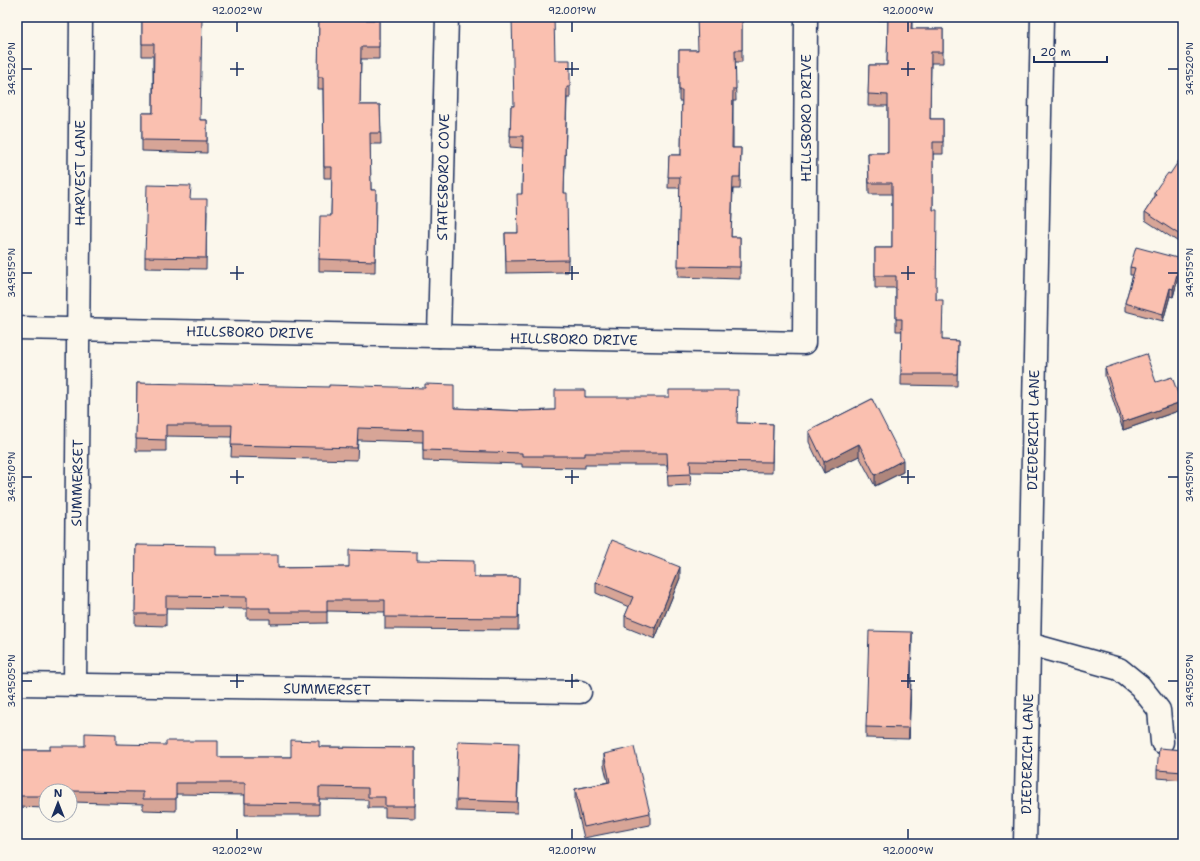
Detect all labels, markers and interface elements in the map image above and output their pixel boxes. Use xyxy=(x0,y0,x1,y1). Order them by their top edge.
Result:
text: 92.002°W xyxy=(212,4,263,17)
text: 92.001°W xyxy=(548,4,596,17)
text: 92.000°W xyxy=(882,4,934,17)
scale bar xyxy=(1034,38,1107,64)
text: 34.9520°N xyxy=(5,42,18,96)
text: 34.9520°N xyxy=(1183,42,1196,96)
text: 20 m xyxy=(1040,44,1071,60)
street label: HILLSBORO DRIVE xyxy=(797,54,815,182)
street label: STATESBORO COVE xyxy=(433,113,453,241)
street label: HARVEST LANE xyxy=(71,120,89,226)
text: 34.9515°N xyxy=(5,248,18,298)
text: 34.9515°N xyxy=(1183,248,1196,298)
street label: HILLSBORO DRIVE xyxy=(186,322,314,342)
street label: HILLSBORO DRIVE xyxy=(510,329,638,349)
street label: DIEDERICH LANE xyxy=(1023,369,1043,491)
street label: SUMMERSET xyxy=(67,439,87,527)
text: 34.9510°N xyxy=(5,452,18,502)
text: 34.9510°N xyxy=(1183,452,1196,502)
text: 34.9505°N xyxy=(5,654,18,708)
text: 34.9505°N xyxy=(1183,654,1196,708)
street label: SUMMERSET xyxy=(283,679,371,699)
street label: DIEDERICH LANE xyxy=(1017,693,1037,815)
north arrow xyxy=(38,783,78,823)
text: N xyxy=(54,786,63,801)
text: 92.002°W xyxy=(212,844,263,857)
text: 92.001°W xyxy=(548,844,596,857)
text: 92.000°W xyxy=(882,844,934,857)

